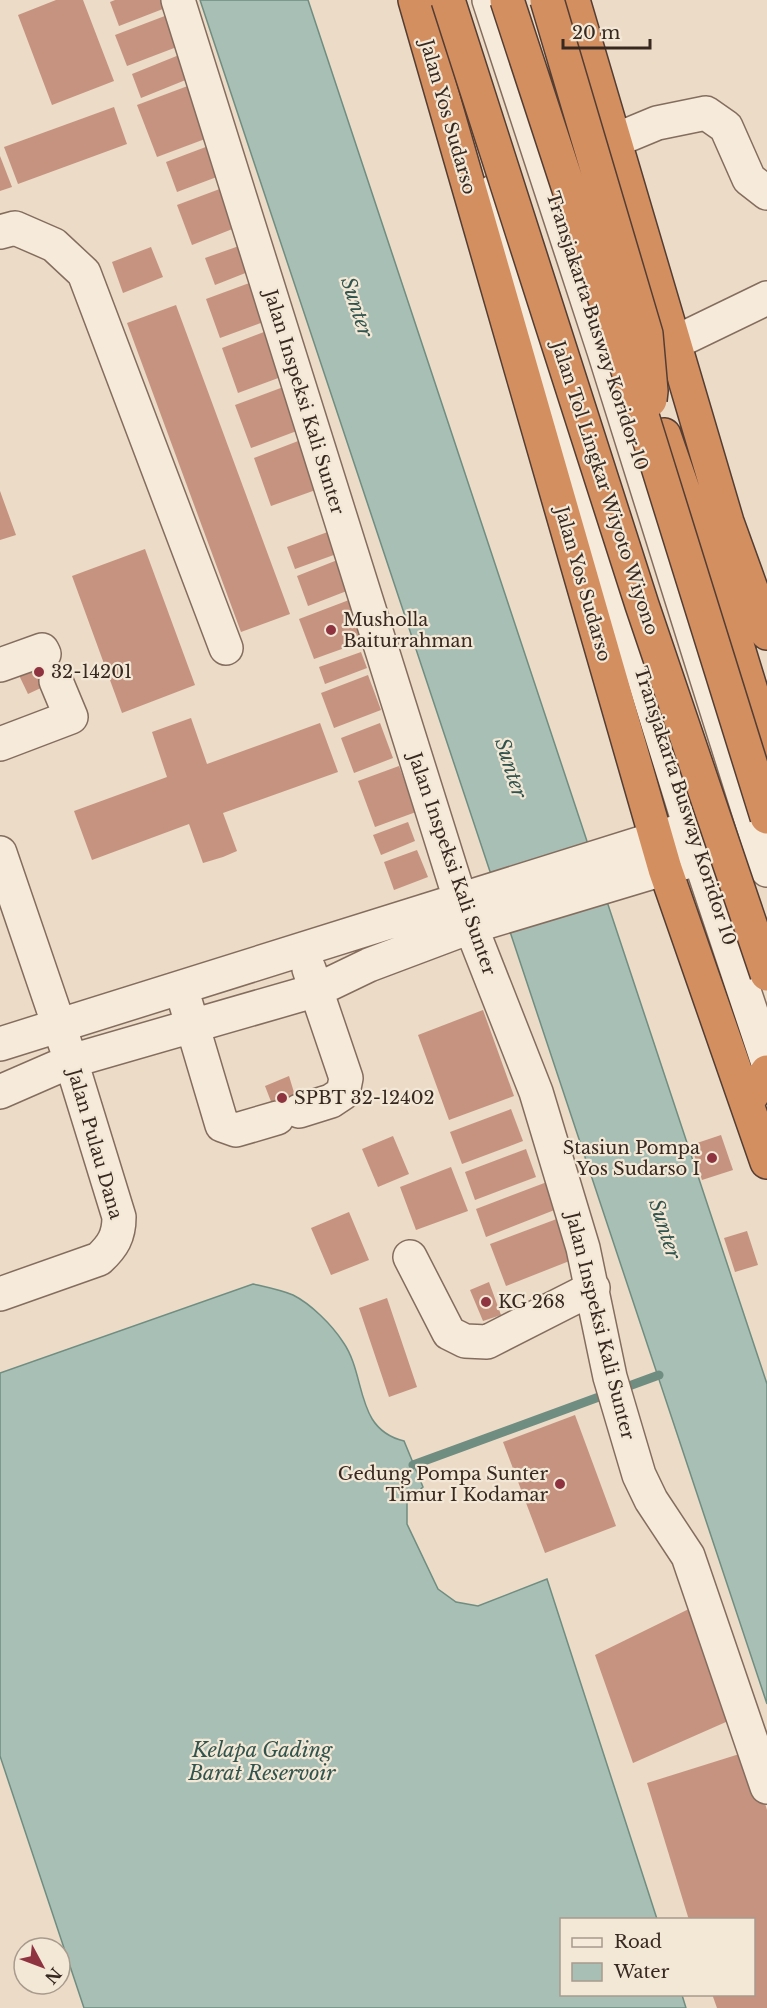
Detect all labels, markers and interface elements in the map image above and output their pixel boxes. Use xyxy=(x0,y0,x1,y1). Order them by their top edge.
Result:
scale bar xyxy=(563,12,650,50)
text: 20 m xyxy=(572,22,620,44)
street label: Jalan Yos Sudarso xyxy=(415,35,481,197)
street label: Transjakarta Busway Koridor 10 xyxy=(541,189,653,473)
water label: Sunter xyxy=(336,274,378,341)
street label: Jalan Inspeksi Kali Sunter xyxy=(259,285,349,517)
street label: Jalan Tol Lingkar Wiyoto Wiyono xyxy=(546,336,663,638)
street label: Jalan Yos Sudarso xyxy=(550,502,616,664)
place label: Musholla Baiturrahman xyxy=(343,609,473,652)
marker: Musholla Baiturrahman xyxy=(324,623,338,637)
place label: 32-14201 xyxy=(51,661,132,683)
street label: Transjakarta Busway Koridor 10 xyxy=(629,664,741,948)
marker: 32-14201 xyxy=(32,665,46,679)
water label: Sunter xyxy=(490,735,532,802)
street label: Jalan Inspeksi Kali Sunter xyxy=(403,748,501,979)
street label: Jalan Pulau Dana xyxy=(62,1064,127,1222)
place label: SPBT 32-12402 xyxy=(294,1087,435,1109)
marker: SPBT 32-12402 xyxy=(275,1091,289,1105)
place label: Stasiun Pompa Yos Sudarso I xyxy=(563,1137,700,1180)
marker: Stasiun Pompa Yos Sudarso I xyxy=(705,1151,719,1165)
water label: Sunter xyxy=(644,1196,686,1263)
street label: Jalan Inspeksi Kali Sunter xyxy=(561,1208,639,1443)
place label: KG 268 xyxy=(498,1291,565,1313)
marker: KG 268 xyxy=(479,1295,493,1309)
place label: Gedung Pompa Sunter Timur I Kodamar xyxy=(338,1463,548,1506)
marker: Gedung Pompa Sunter Timur I Kodamar xyxy=(553,1477,567,1491)
water label: Kelapa Gading Barat Reservoir xyxy=(187,1738,336,1785)
legend xyxy=(560,1918,755,1996)
text: Road xyxy=(614,1931,662,1953)
north arrow xyxy=(12,1936,72,1996)
text: Water xyxy=(613,1961,670,1983)
text: N xyxy=(41,1964,66,1988)

